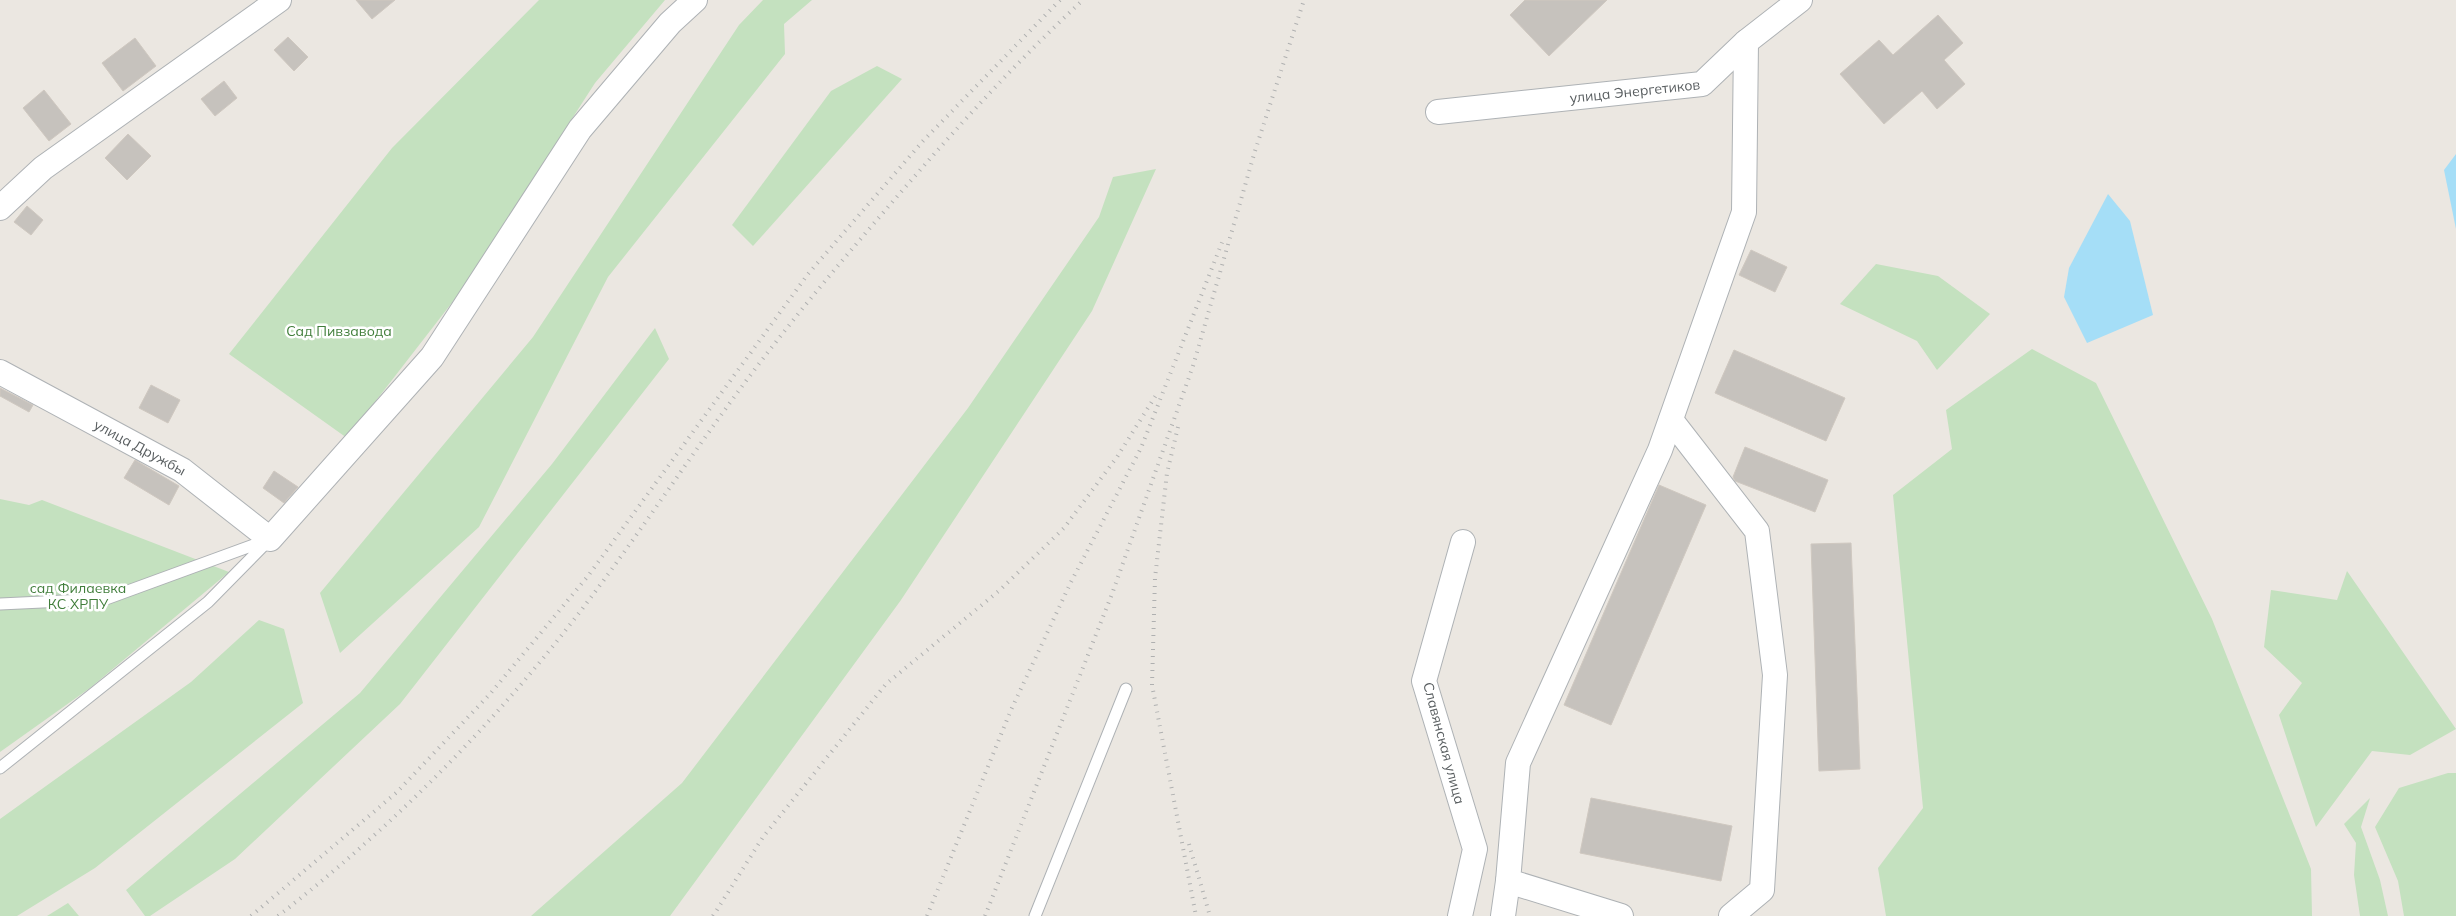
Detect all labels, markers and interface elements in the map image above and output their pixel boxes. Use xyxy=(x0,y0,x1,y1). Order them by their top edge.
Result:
street label: улица Энергетиков xyxy=(1569,75,1701,107)
park label: Сад Пивзавода xyxy=(286,322,392,340)
street label: улица Дружбы xyxy=(91,415,189,479)
park label: сад Филаевка КС ХРПУ xyxy=(30,579,126,613)
street label: Славянская улица xyxy=(1419,680,1469,806)

